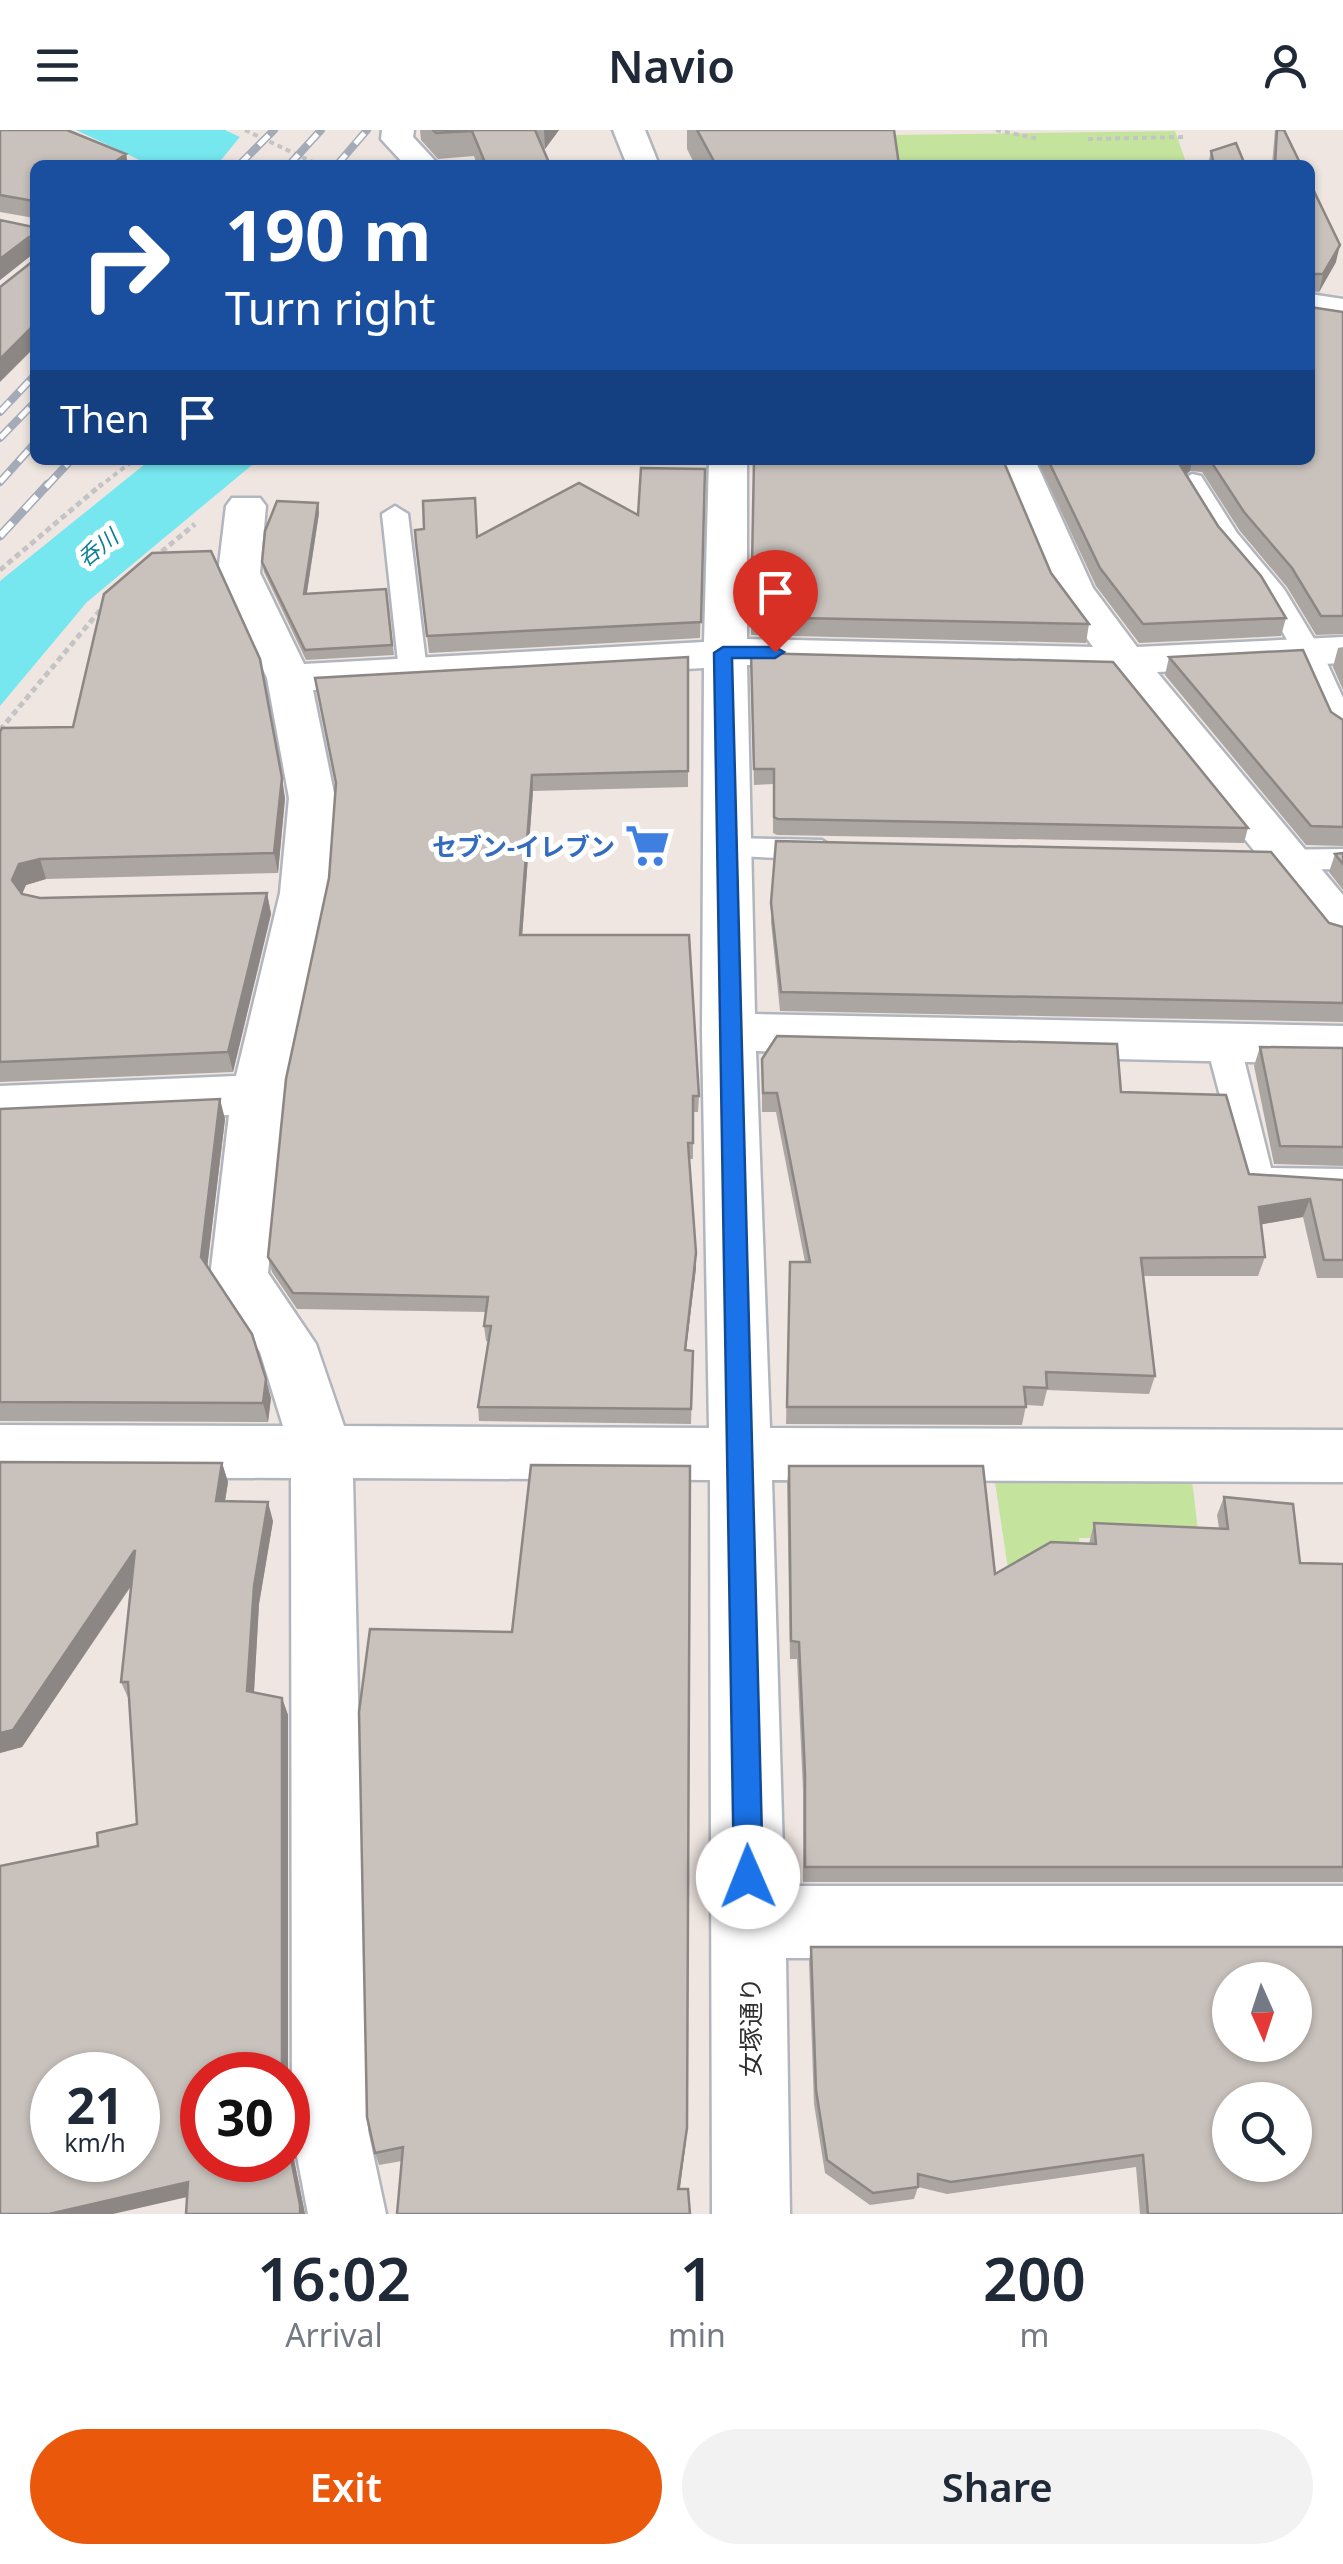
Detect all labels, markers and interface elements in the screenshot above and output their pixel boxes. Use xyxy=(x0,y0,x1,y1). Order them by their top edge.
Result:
text: Navio xyxy=(608,35,735,96)
icon: menu xyxy=(30,38,85,93)
icon: person xyxy=(1258,38,1313,93)
text: 190 m xyxy=(225,186,432,282)
icon: right xyxy=(60,200,190,330)
text: Turn right xyxy=(225,277,436,338)
icon: arrive xyxy=(170,390,225,445)
text: Then xyxy=(60,392,150,444)
water label: 呑川 xyxy=(70,520,125,573)
pin xyxy=(733,550,818,653)
icon: arrive xyxy=(748,565,803,620)
supermarket icon: セブン-イレブン xyxy=(624,822,672,870)
place label: セブン-イレブン xyxy=(432,829,615,863)
position arrow xyxy=(696,1825,800,1929)
north arrow xyxy=(1212,1962,1312,2062)
map controls xyxy=(1212,1962,1312,2182)
street label: 女塚通り xyxy=(733,1977,767,2077)
speed limit sign: 30 xyxy=(180,2052,310,2182)
text: 21 xyxy=(66,2071,124,2139)
button: search xyxy=(1212,2082,1312,2182)
text: km/h xyxy=(64,2125,126,2159)
text: 16:02 xyxy=(257,2237,411,2319)
text: 1 xyxy=(680,2237,714,2319)
text: 200 xyxy=(983,2237,1086,2319)
text: Arrival xyxy=(285,2313,383,2356)
text: min xyxy=(668,2313,726,2356)
text: m xyxy=(1019,2313,1049,2356)
button: Exit xyxy=(30,2429,662,2544)
button: Share xyxy=(682,2429,1313,2544)

